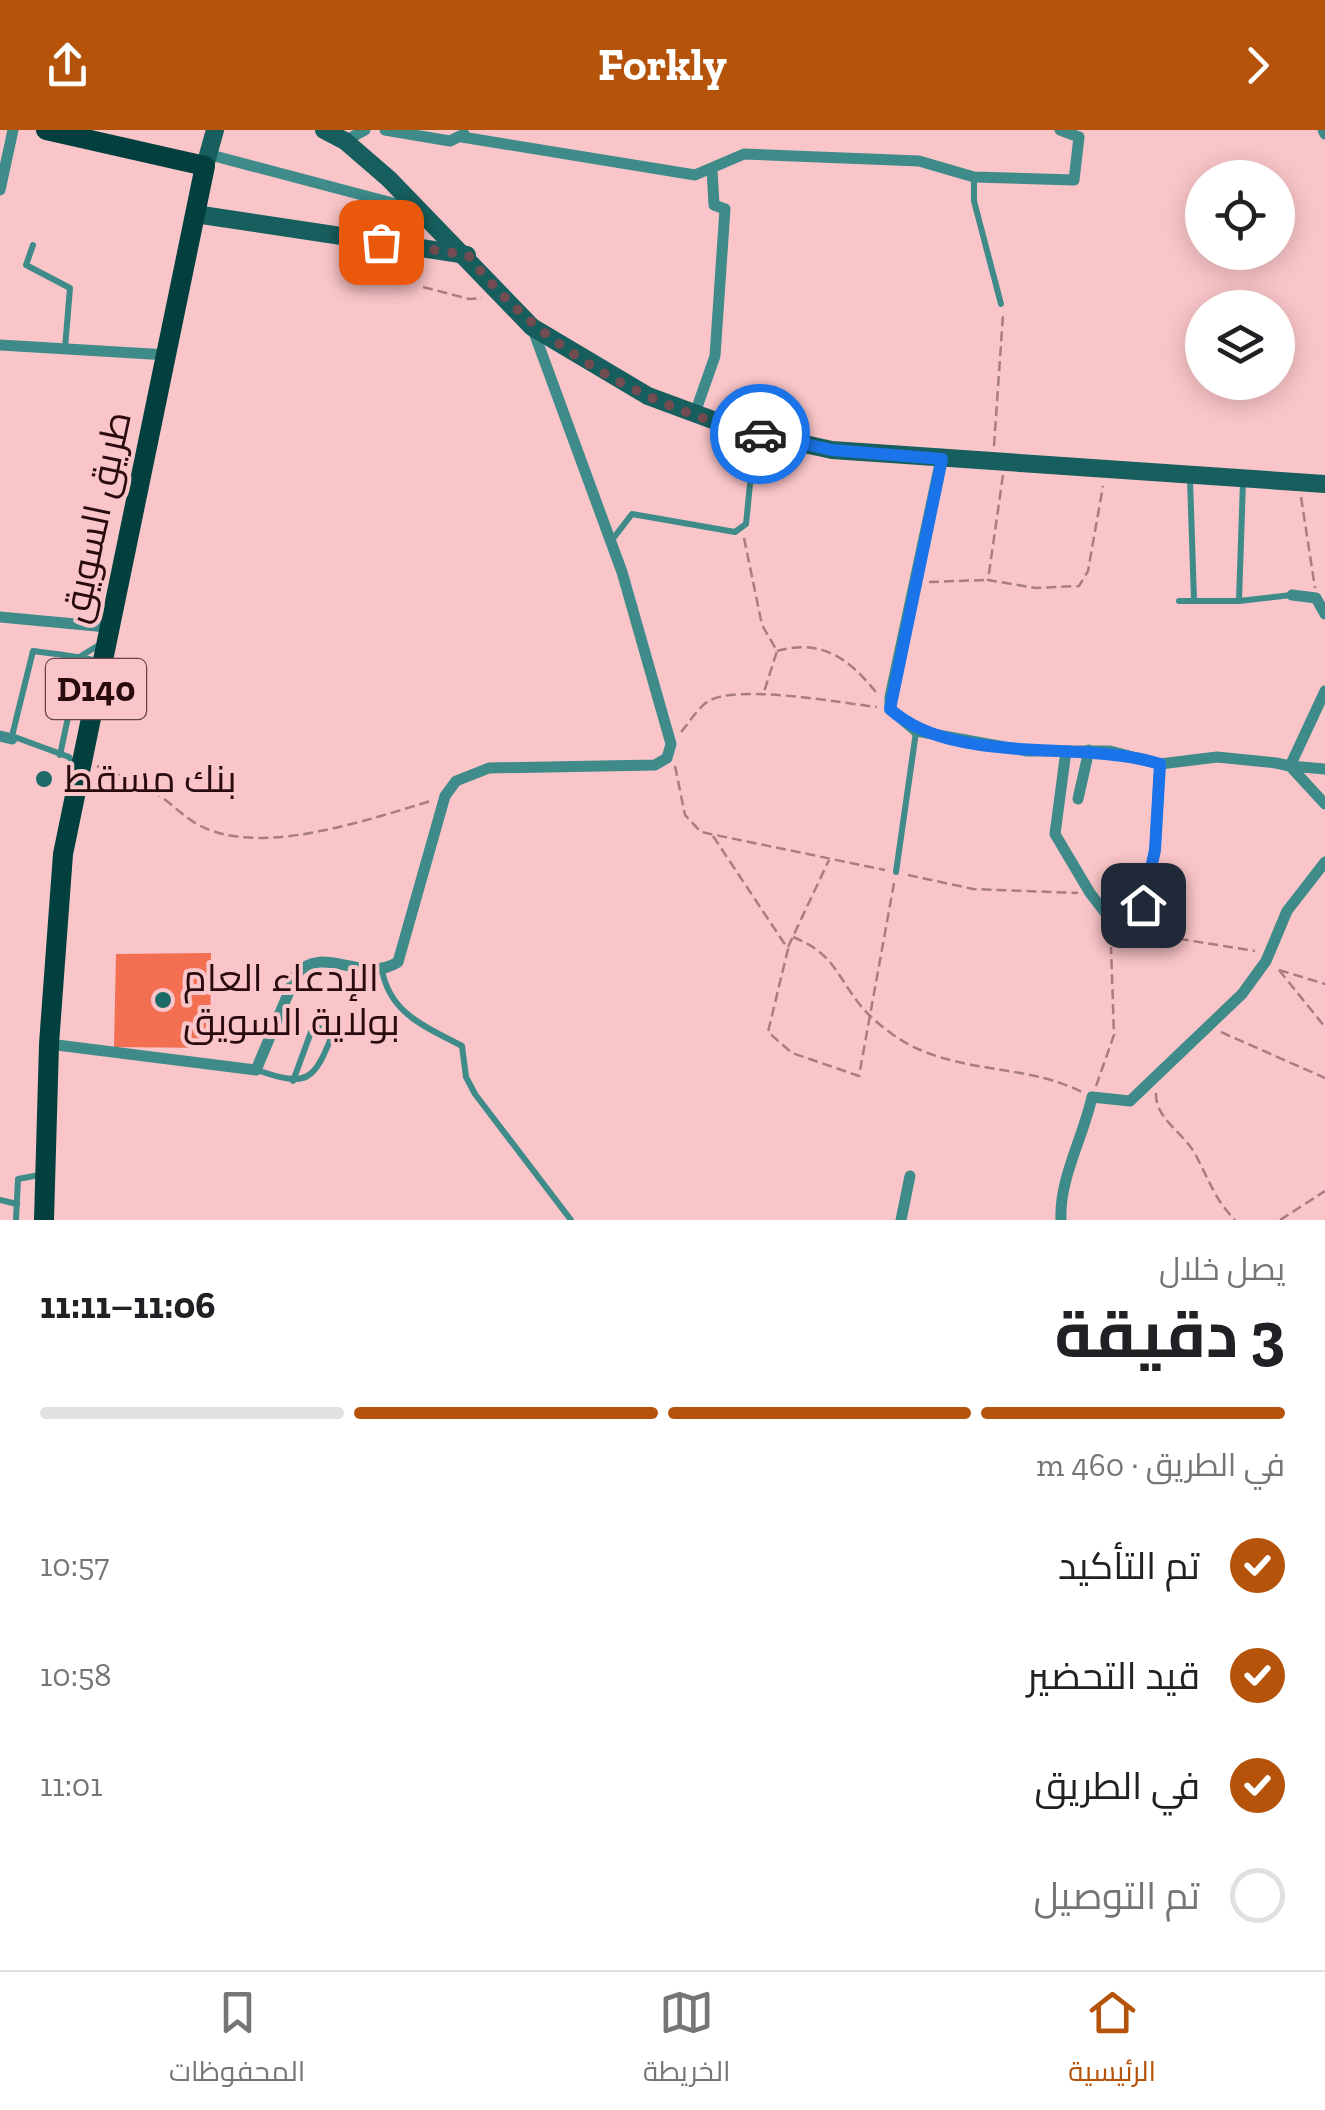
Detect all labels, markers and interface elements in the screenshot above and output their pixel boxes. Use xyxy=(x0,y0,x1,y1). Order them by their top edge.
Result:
icon: share xyxy=(40,38,95,93)
text: Forkly xyxy=(598,38,727,92)
icon: forward xyxy=(1230,38,1285,93)
map controls xyxy=(1185,160,1295,400)
button: locate xyxy=(1185,160,1295,270)
pin xyxy=(339,200,424,285)
icon: bag xyxy=(354,215,409,270)
button: layers xyxy=(1185,290,1295,400)
courier xyxy=(710,384,810,484)
street label: طريق السويق xyxy=(51,407,141,627)
icon: car xyxy=(733,407,788,462)
road number: D140 xyxy=(46,659,146,719)
place label: بنك مسقط xyxy=(64,756,237,802)
marker: بنك مسقط xyxy=(33,768,55,790)
pin xyxy=(1101,863,1186,948)
icon: home xyxy=(1116,878,1171,933)
place label: الإدعاء العام بولاية السويق xyxy=(183,955,400,1045)
marker: الإدعاء العام بولاية السويق xyxy=(152,989,174,1011)
text: يصل خلال xyxy=(1159,1250,1285,1288)
text: 11:06–11:11 xyxy=(40,1282,216,1328)
text: 3 دقيقة xyxy=(1054,1296,1285,1374)
text: في الطريق · 460 m xyxy=(1037,1446,1285,1484)
icon: check xyxy=(1230,1538,1285,1593)
text: تم التأكيد xyxy=(1058,1543,1200,1589)
text: 10:57 xyxy=(40,1546,109,1584)
icon: check xyxy=(1230,1648,1285,1703)
text: قيد التحضير xyxy=(1027,1653,1200,1699)
text: 10:58 xyxy=(40,1656,112,1694)
icon: check xyxy=(1230,1758,1285,1813)
text: في الطريق xyxy=(1035,1763,1200,1809)
text: 11:01 xyxy=(40,1766,103,1804)
text: تم التوصيل xyxy=(1033,1873,1200,1919)
tab: المحفوظات xyxy=(169,1985,305,2097)
tab: الخريطة xyxy=(643,1985,730,2097)
tab: الرئيسية xyxy=(1068,1985,1156,2097)

